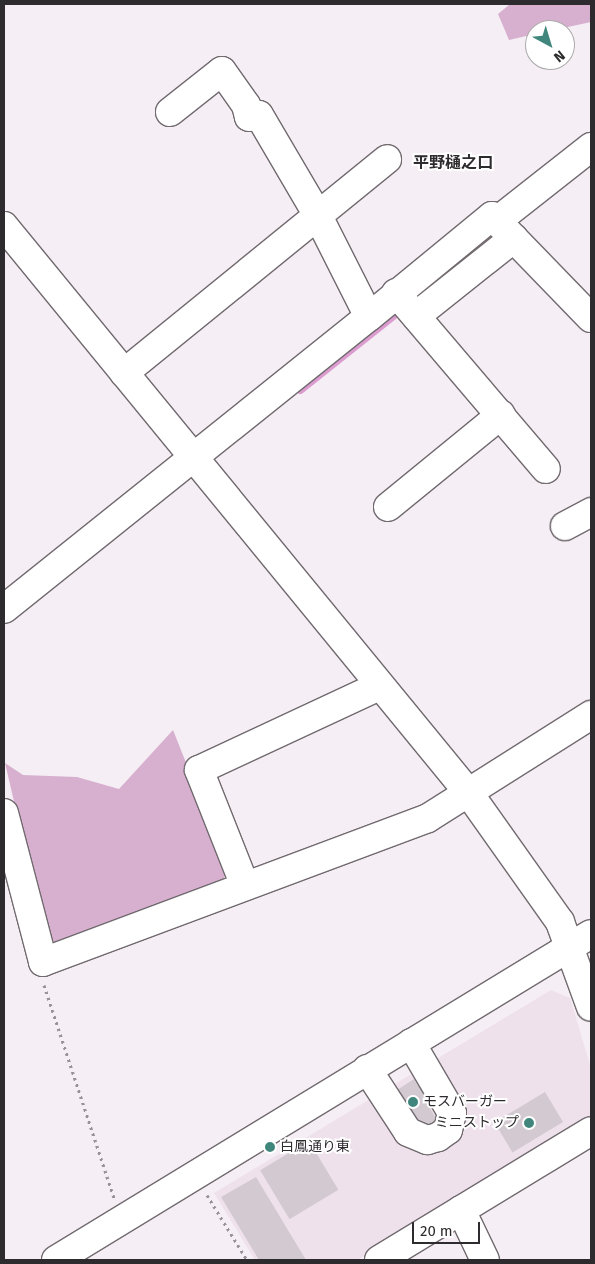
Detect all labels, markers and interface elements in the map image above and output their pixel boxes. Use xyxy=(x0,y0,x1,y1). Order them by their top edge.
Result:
north arrow xyxy=(525,20,575,70)
text: N xyxy=(550,47,568,66)
district label: 平野樋之口 xyxy=(413,153,493,173)
place label: モスバーガー xyxy=(423,1094,507,1110)
marker: モスバーガー xyxy=(407,1096,419,1108)
place label: ミニストップ xyxy=(435,1115,519,1131)
marker: ミニストップ xyxy=(523,1117,535,1129)
place label: 白鳳通り東 xyxy=(280,1139,350,1155)
marker: 白鳳通り東 xyxy=(264,1141,276,1153)
scale bar xyxy=(415,1212,482,1244)
text: 20 m xyxy=(420,1222,453,1240)

